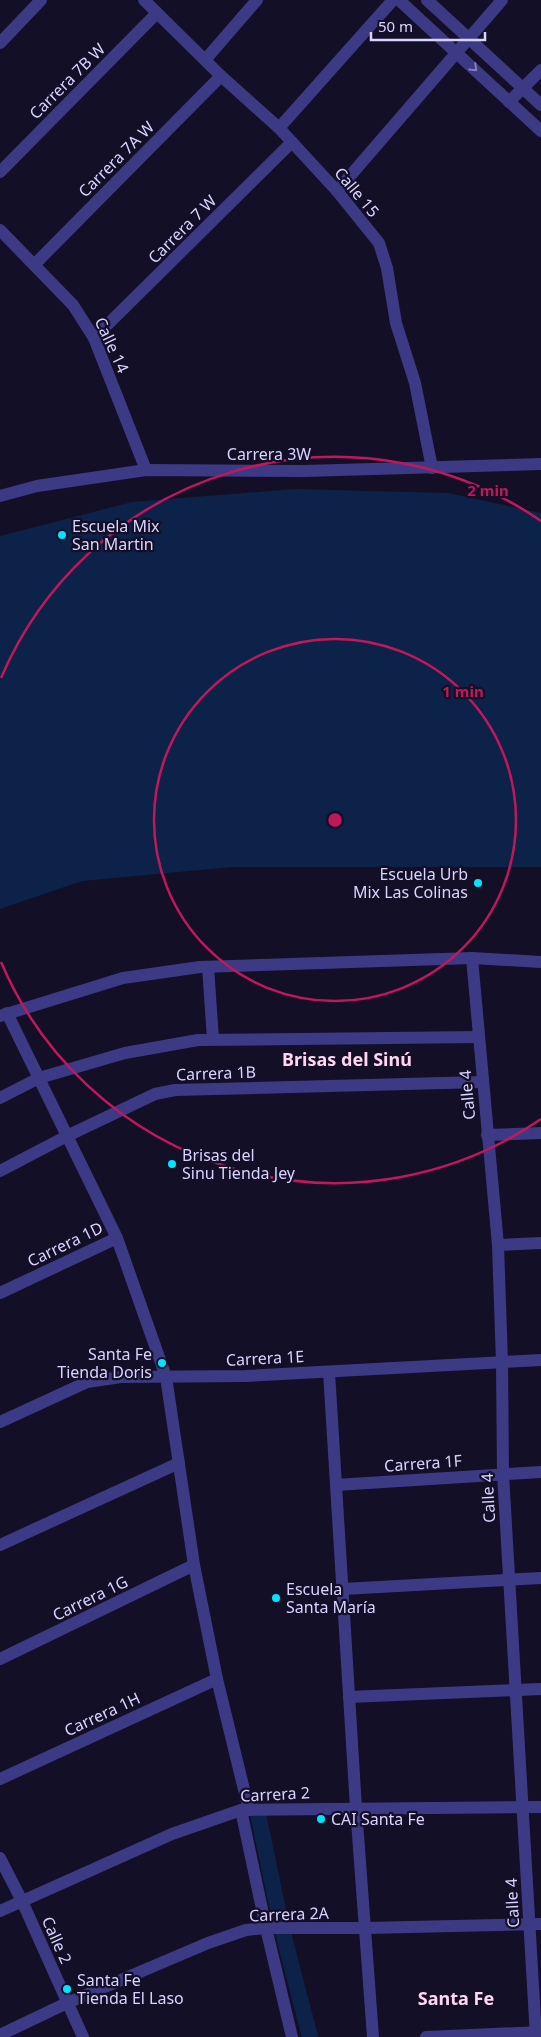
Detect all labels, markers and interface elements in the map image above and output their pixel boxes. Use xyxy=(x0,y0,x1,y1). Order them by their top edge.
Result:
scale bar xyxy=(371,10,485,42)
text: 50 m xyxy=(378,16,413,36)
street label: Carrera 7B W xyxy=(24,38,110,124)
one-way arrow xyxy=(468,62,477,71)
street label: Carrera 7A W xyxy=(73,116,159,202)
street label: Calle 15 xyxy=(330,162,384,222)
street label: Carrera 7 W xyxy=(143,190,221,268)
street label: Calle 14 xyxy=(90,314,134,376)
street label: Carrera 3W xyxy=(227,443,311,465)
text: 2 min xyxy=(467,480,509,500)
place label: Escuela Mix San Martin xyxy=(72,515,160,555)
marker: Escuela Mix San Martin xyxy=(56,529,68,541)
text: 1 min xyxy=(442,681,484,701)
centre of rings xyxy=(326,811,344,829)
place label: Escuela Urb Mix Las Colinas xyxy=(353,863,468,903)
marker: Escuela Urb Mix Las Colinas xyxy=(472,877,484,889)
district label: Brisas del Sinú xyxy=(282,1047,412,1071)
street label: Carrera 1B xyxy=(176,1061,256,1085)
street label: Calle 4 xyxy=(454,1069,480,1121)
place label: Brisas del Sinu Tienda Jey xyxy=(182,1144,296,1184)
marker: Brisas del Sinu Tienda Jey xyxy=(166,1158,178,1170)
street label: Carrera 1D xyxy=(24,1216,106,1272)
place label: Santa Fe Tienda Doris xyxy=(57,1343,152,1383)
street label: Carrera 1E xyxy=(225,1345,305,1371)
marker: Santa Fe Tienda Doris xyxy=(156,1357,168,1369)
street label: Carrera 1F xyxy=(383,1449,463,1477)
street label: Calle 4 xyxy=(476,1473,500,1523)
street label: Carrera 1G xyxy=(49,1570,131,1626)
place label: Escuela Santa María xyxy=(286,1578,376,1618)
marker: Escuela Santa María xyxy=(270,1592,282,1604)
street label: Carrera 1H xyxy=(60,1687,144,1741)
street label: Carrera 2 xyxy=(240,1781,310,1807)
place label: CAI Santa Fe xyxy=(331,1808,425,1830)
marker: CAI Santa Fe xyxy=(315,1813,327,1825)
street label: Calle 4 xyxy=(500,1878,524,1928)
street label: Carrera 2A xyxy=(249,1902,330,1926)
street label: Calle 2 xyxy=(37,1913,77,1967)
place label: Santa Fe Tienda El Laso xyxy=(77,1969,184,2009)
marker: Santa Fe Tienda El Laso xyxy=(61,1983,73,1995)
district label: Santa Fe xyxy=(418,1986,494,2010)

